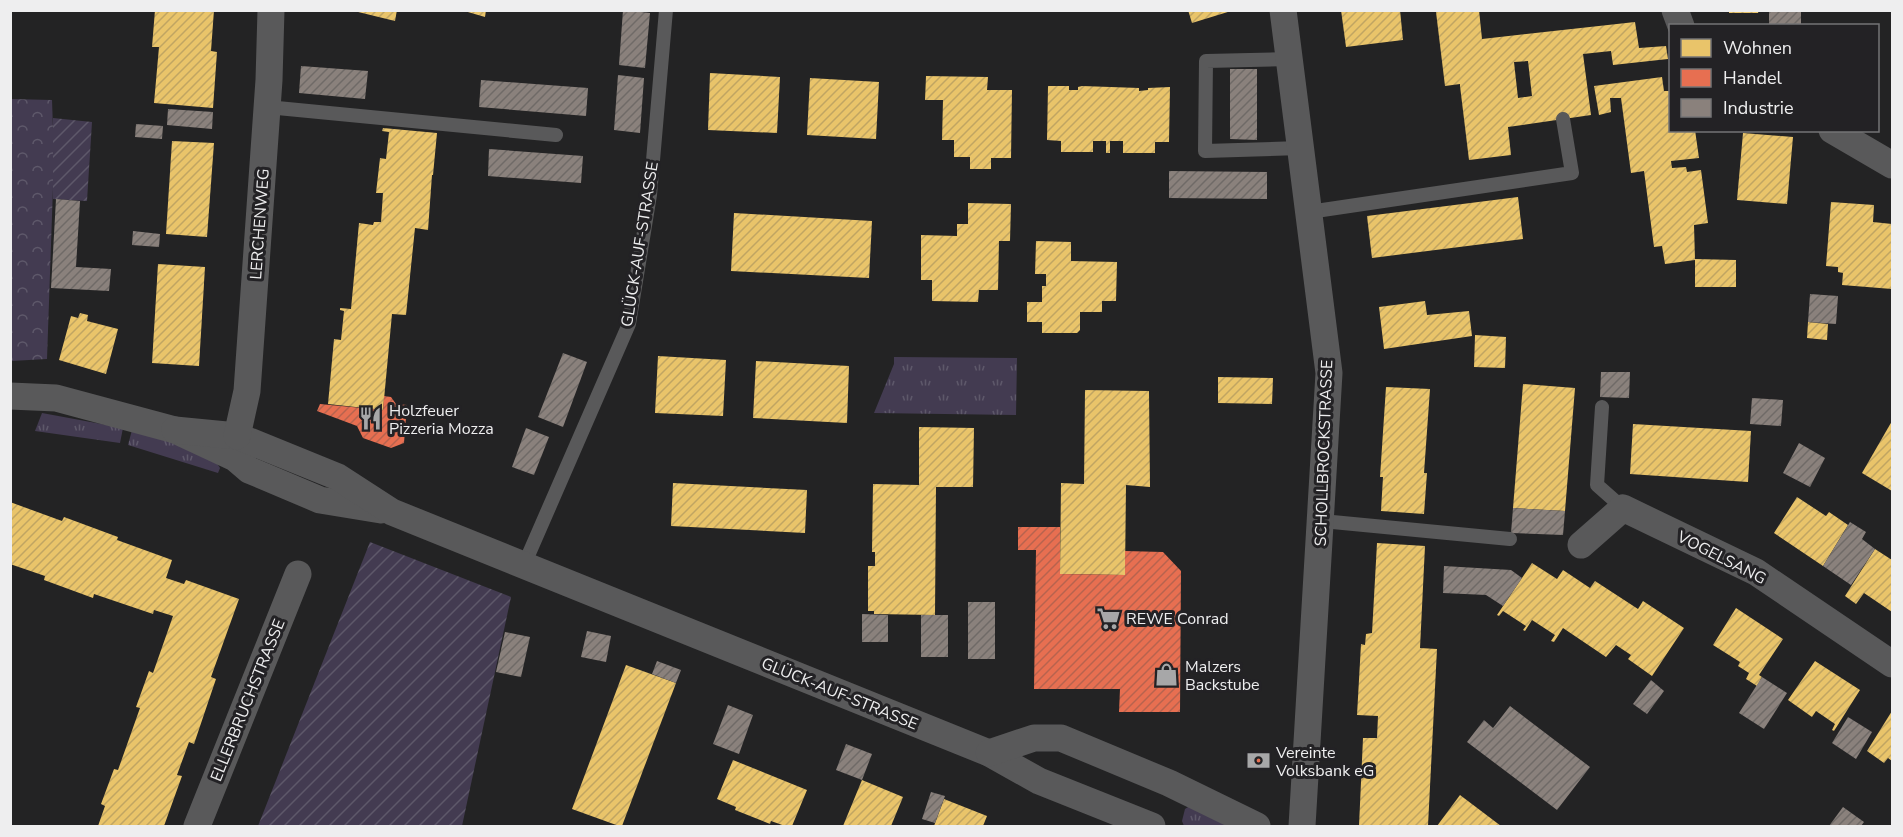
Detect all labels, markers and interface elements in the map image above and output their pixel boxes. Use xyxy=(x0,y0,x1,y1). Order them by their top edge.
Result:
legend xyxy=(1669,24,1879,132)
text: Wohnen xyxy=(1723,36,1792,60)
text: Handel xyxy=(1723,66,1783,90)
text: Industrie xyxy=(1723,96,1794,120)
street label: GLÜCK-AUF-STRASSE xyxy=(616,160,664,328)
street label: LERCHENWEG xyxy=(245,168,275,280)
street label: SCHOLLBROCKSTRASSE xyxy=(1310,359,1338,547)
place label: Holzfeuer Pizzeria Mozza xyxy=(389,400,494,440)
restaurant icon: Holzfeuer Pizzeria Mozza xyxy=(358,406,384,432)
street label: VOGELSANG xyxy=(1672,526,1770,590)
supermarket icon: REWE Conrad xyxy=(1095,605,1121,631)
place label: REWE Conrad xyxy=(1126,608,1229,630)
street label: ELLERBRUCHSTRASSE xyxy=(205,616,291,785)
street label: GLÜCK-AUF-STRASSE xyxy=(758,652,921,735)
place label: Malzers Backstube xyxy=(1185,656,1260,696)
shop icon: Malzers Backstube xyxy=(1154,662,1180,688)
place label: Vereinte Volksbank eG xyxy=(1275,742,1374,782)
bank icon: Vereinte Volksbank eG xyxy=(1245,748,1271,774)

